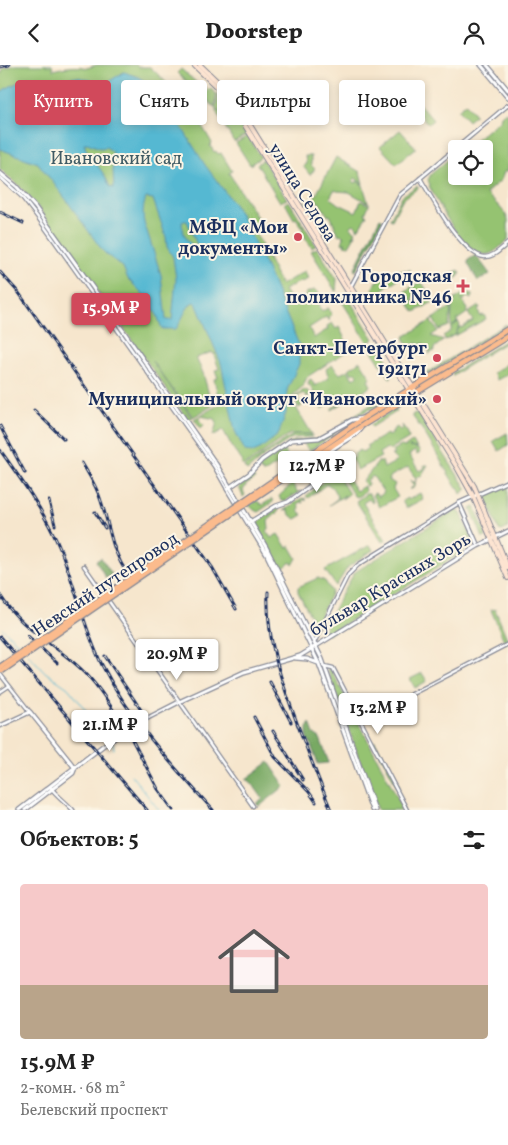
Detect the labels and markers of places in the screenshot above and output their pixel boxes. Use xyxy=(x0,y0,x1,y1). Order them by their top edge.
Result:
place label: МФЦ «Мои документы» xyxy=(178,216,288,262)
marker: МФЦ «Мои документы» xyxy=(292,231,304,243)
place label: Городская поликлиника №46 xyxy=(286,265,452,311)
marker: Городская поликлиника №46 xyxy=(456,279,470,293)
pin: 15.9M ₽ xyxy=(65,293,157,335)
place label: Санкт-Петербург 192171 xyxy=(273,337,427,383)
marker: Санкт-Петербург 192171 xyxy=(431,352,443,364)
place label: Муниципальный округ «Ивановский» xyxy=(88,388,427,413)
marker: Муниципальный округ «Ивановский» xyxy=(431,393,443,405)
pin: 12.7M ₽ xyxy=(271,451,363,493)
pin: 20.9M ₽ xyxy=(131,639,223,681)
pin: 13.2M ₽ xyxy=(332,693,424,735)
pin: 21.1M ₽ xyxy=(64,709,156,752)

